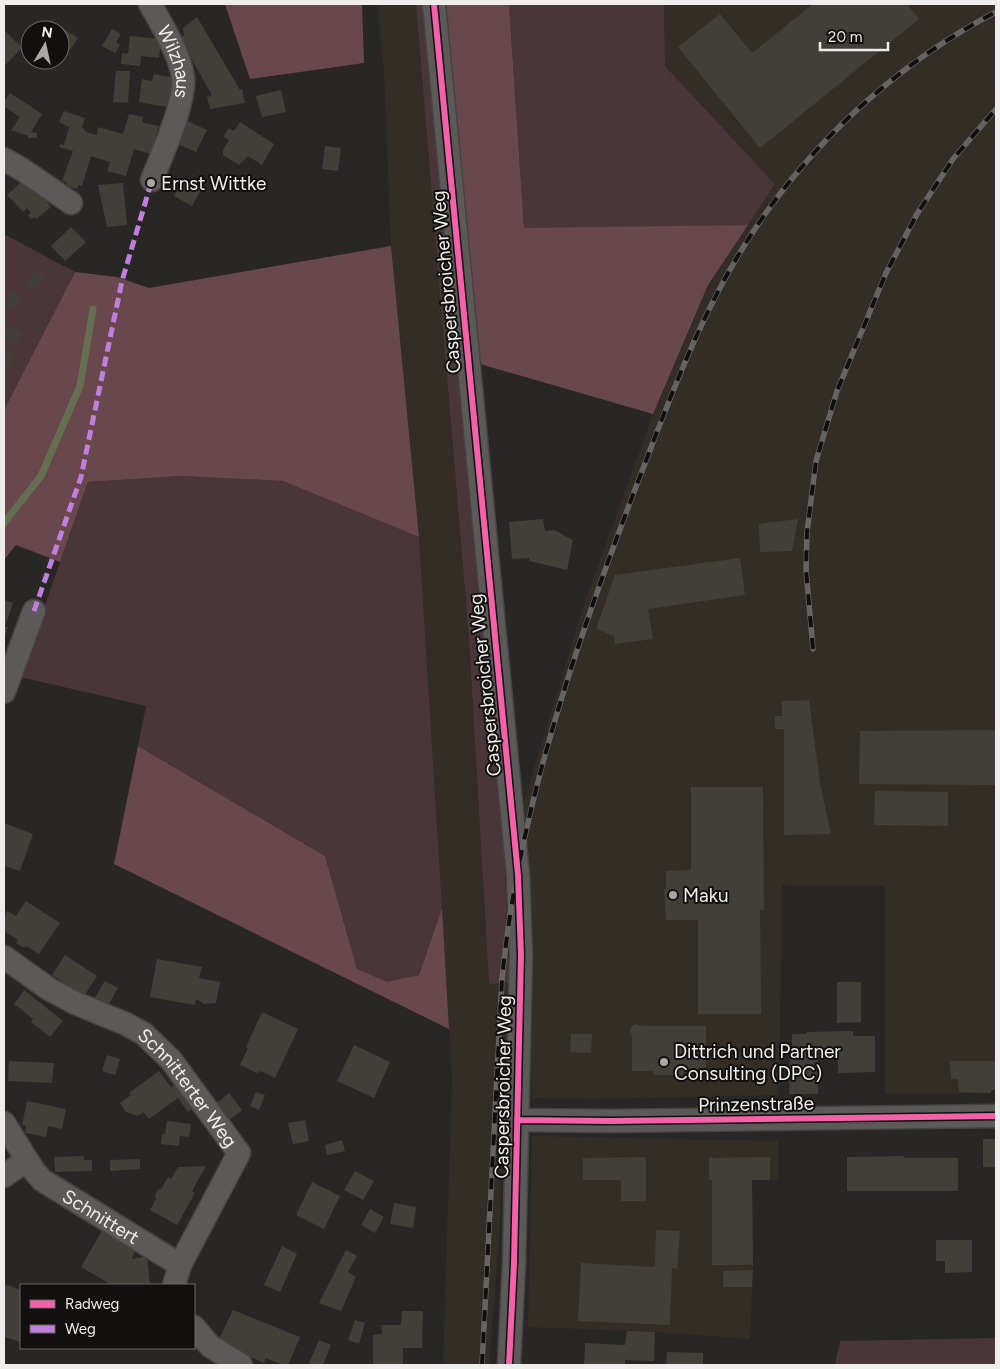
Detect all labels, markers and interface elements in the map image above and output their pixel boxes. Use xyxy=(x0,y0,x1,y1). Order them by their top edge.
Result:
north arrow xyxy=(20,20,70,70)
scale bar xyxy=(820,20,888,52)
street label: Wilzhaus xyxy=(153,21,195,100)
text: N xyxy=(40,23,54,42)
text: 20 m xyxy=(828,28,862,46)
place label: Ernst Wittke xyxy=(161,172,266,195)
marker: Ernst Wittke xyxy=(145,177,157,189)
street label: Caspersbroicher Weg xyxy=(427,190,465,374)
street label: Caspersbroicher Weg xyxy=(464,593,506,777)
place label: Maku xyxy=(683,884,729,907)
marker: Maku xyxy=(667,889,679,901)
street label: Caspersbroicher Weg xyxy=(490,995,516,1179)
street label: Schnitterter Weg xyxy=(133,1023,242,1152)
place label: Dittrich und Partner Consulting (DPC) xyxy=(674,1040,841,1085)
marker: Dittrich und Partner Consulting (DPC) xyxy=(658,1056,670,1068)
street label: Prinzenstraße xyxy=(698,1091,814,1117)
street label: Schnittert xyxy=(58,1184,144,1249)
legend xyxy=(20,1284,195,1349)
text: Radweg xyxy=(65,1295,119,1313)
text: Weg xyxy=(65,1320,96,1338)

